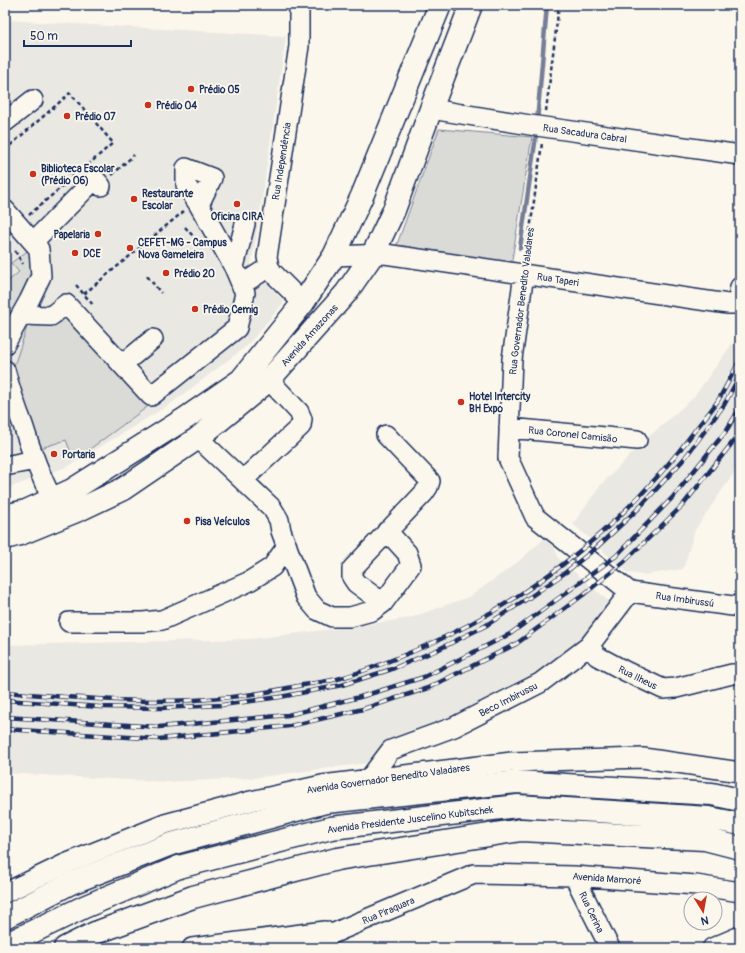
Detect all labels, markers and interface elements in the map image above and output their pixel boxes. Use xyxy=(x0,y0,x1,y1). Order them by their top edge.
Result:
scale bar xyxy=(24,22,131,48)
text: 50 m xyxy=(30,29,58,44)
marker: Prédio 05 xyxy=(186,84,196,94)
place label: Prédio 05 xyxy=(199,84,240,96)
marker: Prédio 04 xyxy=(143,100,153,110)
place label: Prédio 04 xyxy=(156,100,197,112)
marker: Prédio 07 xyxy=(62,111,72,121)
place label: Prédio 07 xyxy=(75,111,116,123)
street label: Rua Independência xyxy=(270,121,294,201)
street label: Rua Sacadura Cabral xyxy=(542,122,628,146)
place label: Biblioteca Escolar (Prédio 06) xyxy=(41,163,115,187)
marker: Biblioteca Escolar (Prédio 06) xyxy=(28,169,38,179)
place label: Restaurante Escolar xyxy=(142,188,194,212)
marker: Restaurante Escolar xyxy=(129,194,139,204)
marker: Oficina CIRA xyxy=(232,199,242,209)
place label: Oficina CIRA xyxy=(211,211,264,223)
street label: Rua Governador Benedito Valadares xyxy=(507,226,537,375)
place label: Papelaria xyxy=(54,229,90,241)
marker: Papelaria xyxy=(93,229,103,239)
place label: CEFET-MG - Campus Nova Gameleira xyxy=(138,237,227,261)
marker: CEFET-MG - Campus Nova Gameleira xyxy=(125,243,135,253)
marker: DCE xyxy=(70,248,80,258)
place label: DCE xyxy=(83,248,101,260)
marker: Prédio 20 xyxy=(161,268,171,278)
place label: Prédio 20 xyxy=(174,268,215,280)
street label: Rua Taperi xyxy=(536,271,580,289)
street label: Avenida Amazonas xyxy=(279,302,341,369)
marker: Prédio Cemig xyxy=(190,304,200,314)
place label: Prédio Cemig xyxy=(203,304,258,316)
place label: Hotel Intercity BH Expo xyxy=(469,391,531,415)
marker: Hotel Intercity BH Expo xyxy=(456,397,466,407)
street label: Rua Coronel Camisão xyxy=(528,424,619,446)
marker: Portaria xyxy=(49,449,59,459)
place label: Portaria xyxy=(62,449,95,461)
marker: Pisa Veículos xyxy=(182,516,192,526)
place label: Pisa Veículos xyxy=(195,516,250,528)
street label: Rua Imbirussú xyxy=(655,590,715,610)
street label: Rua Ilheus xyxy=(616,663,660,693)
street label: Beco Imbirussu xyxy=(477,680,540,720)
street label: Avenida Governador Benedito Valadares xyxy=(306,762,471,796)
street label: Avenida Presidente Juscelino Kubitschek xyxy=(326,804,495,836)
street label: Avenida Mamoré xyxy=(572,871,642,887)
street label: Rua Cerina xyxy=(576,890,606,935)
north arrow xyxy=(683,891,723,931)
street label: Rua Piraquara xyxy=(360,894,417,927)
text: N xyxy=(699,913,710,928)

